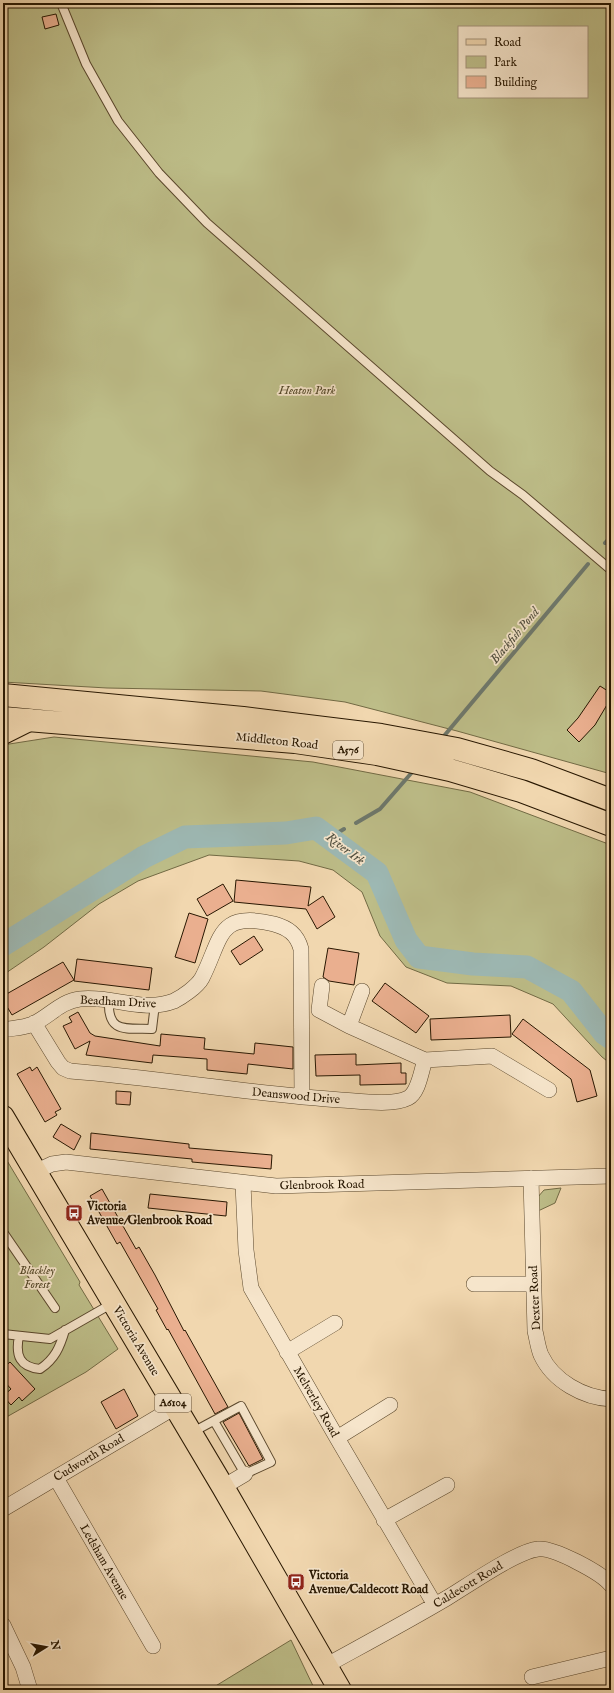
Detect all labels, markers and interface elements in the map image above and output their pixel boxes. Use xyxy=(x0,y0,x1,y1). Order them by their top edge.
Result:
legend xyxy=(458,26,588,98)
text: Road xyxy=(494,35,522,50)
text: Park xyxy=(494,55,517,70)
text: Building xyxy=(494,75,538,90)
park label: Heaton Park xyxy=(278,383,336,398)
water label: Blackfish Pond xyxy=(486,604,544,668)
street label: Middleton Road xyxy=(235,729,319,753)
road number: A576 xyxy=(333,741,363,759)
water label: River Irk xyxy=(322,829,368,870)
street label: Beadham Drive xyxy=(79,993,157,1012)
street label: Deanswood Drive xyxy=(251,1085,341,1107)
street label: Glenbrook Road xyxy=(280,1177,365,1193)
place label: Victoria Avenue/Glenbrook Road xyxy=(86,1199,213,1228)
bus stop icon: Victoria Avenue/Glenbrook Road xyxy=(64,1203,84,1223)
park label: Blackley Forest xyxy=(19,1263,55,1292)
street label: Dexter Road xyxy=(526,1265,544,1331)
street label: Victoria Avenue xyxy=(109,1303,163,1379)
street label: Melverley Road xyxy=(290,1364,343,1441)
road number: A6104 xyxy=(155,1394,191,1412)
street label: Cudworth Road xyxy=(51,1431,128,1485)
street label: Ledsham Avenue xyxy=(76,1521,132,1603)
street label: Caldecott Road xyxy=(430,1558,506,1612)
place label: Victoria Avenue/Caldecott Road xyxy=(308,1568,429,1597)
bus stop icon: Victoria Avenue/Caldecott Road xyxy=(286,1572,306,1592)
north arrow xyxy=(26,1627,66,1667)
text: N xyxy=(47,1638,63,1652)

